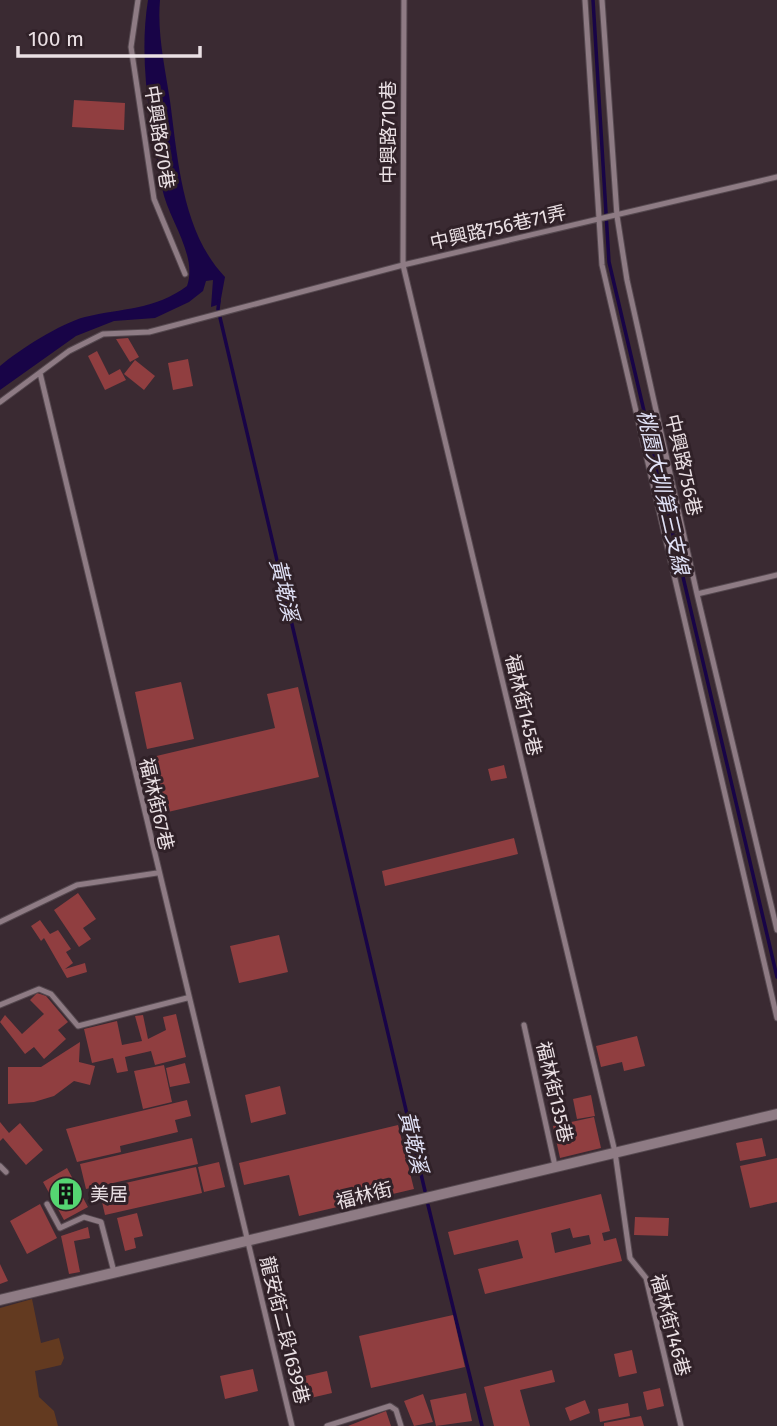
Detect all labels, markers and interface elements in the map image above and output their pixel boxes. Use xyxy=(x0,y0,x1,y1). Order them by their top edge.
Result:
scale bar xyxy=(18,14,200,58)
text: 100 m xyxy=(28,26,84,52)
street label: 中興路710巷 xyxy=(377,81,400,183)
street label: 中興路670巷 xyxy=(140,84,179,190)
street label: 中興路756巷71弄 xyxy=(428,201,568,254)
water label: 桃園大圳第三支線 xyxy=(631,407,695,579)
street label: 中興路756巷 xyxy=(661,412,706,518)
water label: 黃墘溪 xyxy=(264,556,304,627)
street label: 福林街145巷 xyxy=(501,652,546,758)
street label: 福林街67巷 xyxy=(135,756,178,853)
street label: 福林街135巷 xyxy=(532,1039,577,1145)
water label: 黃墘溪 xyxy=(393,1108,433,1179)
building icon: 美居 xyxy=(47,1175,85,1213)
street label: 福林街 xyxy=(334,1177,395,1214)
place label: 美居 xyxy=(90,1183,128,1206)
street label: 龍安街二段1639巷 xyxy=(255,1254,314,1406)
street label: 福林街146巷 xyxy=(646,1272,695,1379)

